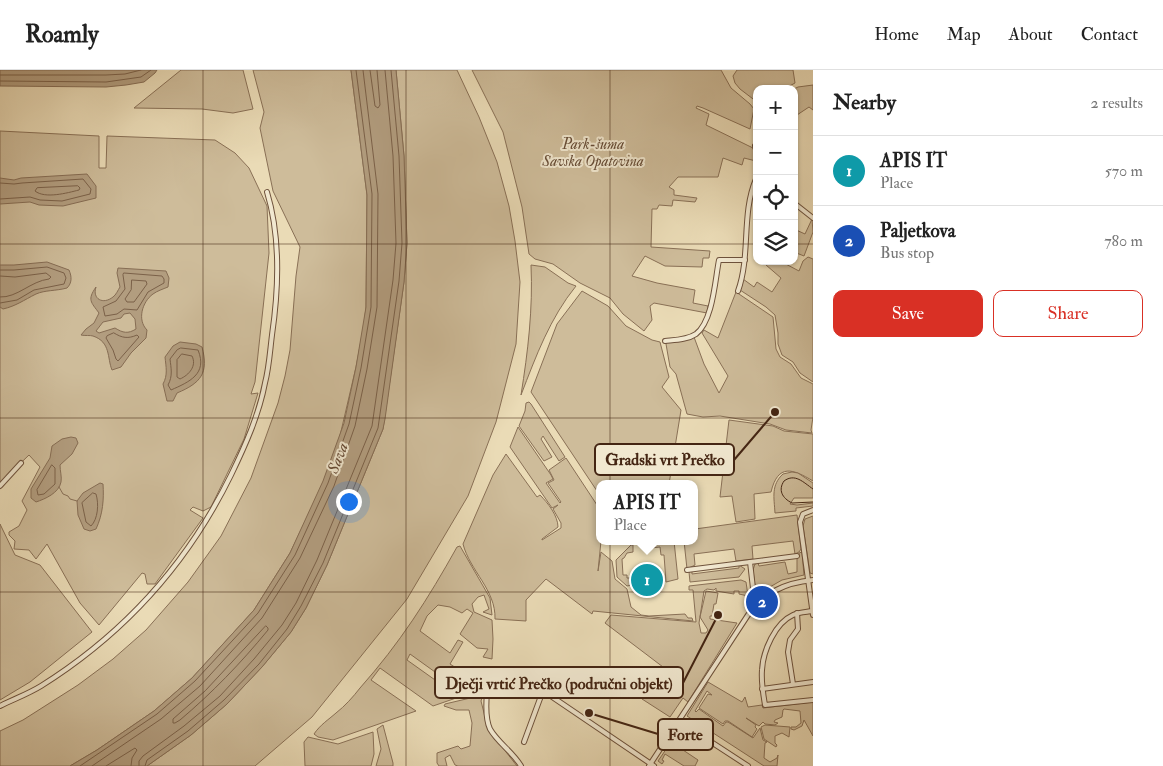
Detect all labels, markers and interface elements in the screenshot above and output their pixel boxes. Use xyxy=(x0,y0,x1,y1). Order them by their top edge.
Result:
text: Roamly xyxy=(25,19,99,50)
text: Home xyxy=(874,23,919,46)
text: Map xyxy=(947,23,981,46)
text: About xyxy=(1009,23,1053,46)
text: Contact xyxy=(1081,23,1138,46)
map controls xyxy=(753,85,798,265)
button: + xyxy=(753,85,798,130)
text: Nearby xyxy=(833,89,896,116)
text: 2 results xyxy=(1090,93,1143,113)
button: − xyxy=(753,130,798,175)
park label: Park-šuma Savska Opatovina xyxy=(541,135,644,171)
text: APIS IT xyxy=(880,149,947,173)
text: 1 xyxy=(846,161,852,181)
text: 570 m xyxy=(1105,161,1143,181)
text: Place xyxy=(880,173,913,193)
button: locate xyxy=(753,175,798,220)
text: Paljetkova xyxy=(880,219,956,243)
button: layers xyxy=(753,220,798,265)
text: 2 xyxy=(845,231,853,251)
text: 780 m xyxy=(1104,231,1143,251)
text: Bus stop xyxy=(880,243,934,263)
button: Save xyxy=(833,290,983,337)
button: Share xyxy=(993,290,1143,337)
water label: Sava xyxy=(323,440,353,477)
callout: Gradski vrt Prečko xyxy=(595,444,734,475)
text: Gradski vrt Prečko xyxy=(605,450,725,470)
popup xyxy=(596,480,698,545)
your location xyxy=(336,489,362,515)
text: APIS IT xyxy=(613,491,681,515)
text: Place xyxy=(613,515,647,535)
pin: 1 xyxy=(631,561,663,599)
pin: 2 xyxy=(746,583,778,621)
callout: Dječji vrtić Prečko (područni objekt) xyxy=(435,667,683,698)
text: Dječji vrtić Prečko (područni objekt) xyxy=(445,674,673,695)
callout: Forte xyxy=(658,719,713,750)
text: Forte xyxy=(667,725,703,745)

